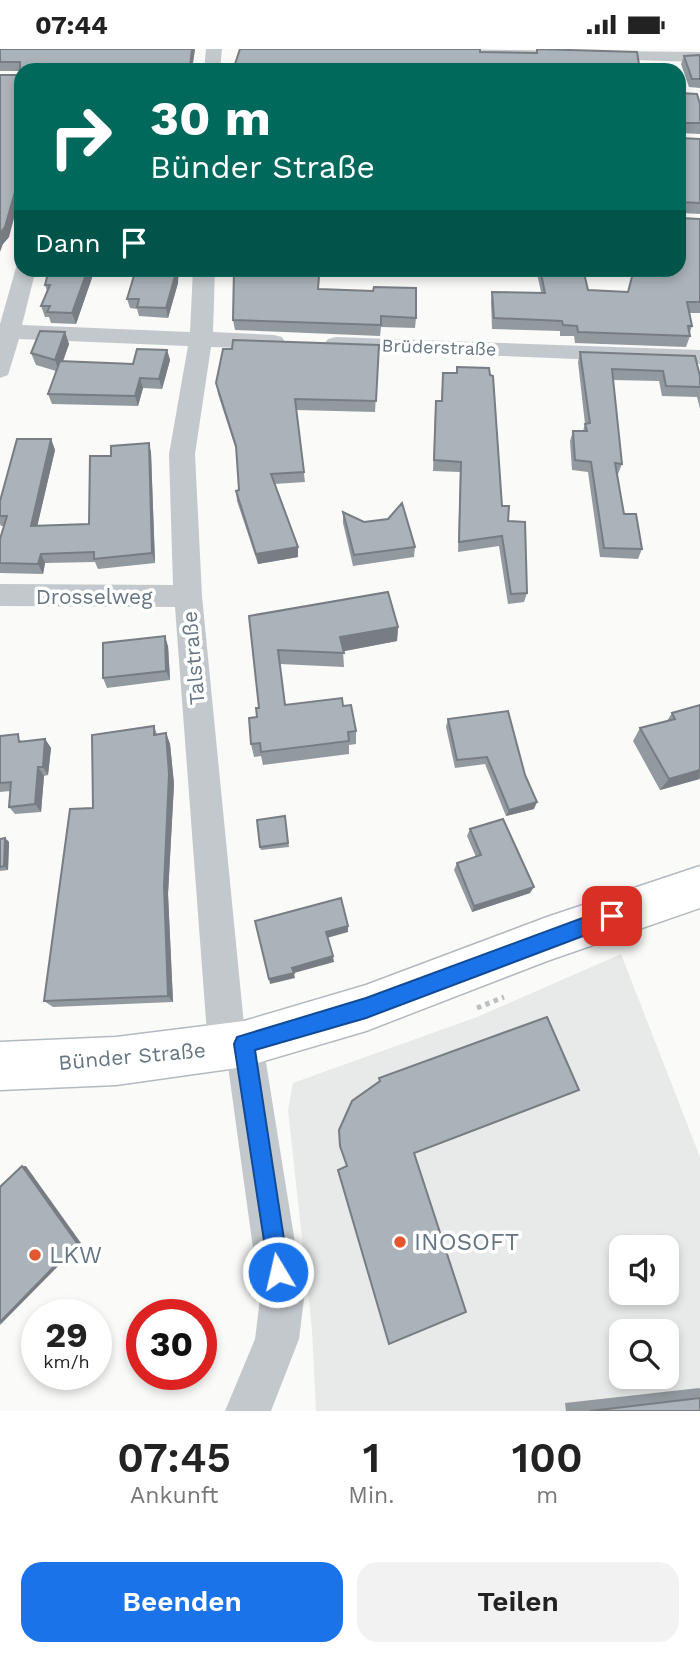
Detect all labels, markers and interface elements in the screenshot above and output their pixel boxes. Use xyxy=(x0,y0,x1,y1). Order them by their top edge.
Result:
text: 07:44 xyxy=(35,10,108,40)
text: 30 m xyxy=(150,89,271,147)
icon: right xyxy=(35,91,126,182)
text: Bünder Straße xyxy=(150,148,375,186)
icon: arrive xyxy=(115,224,153,262)
text: Dann xyxy=(35,228,101,258)
street label: Brüderstraße xyxy=(381,335,497,359)
street label: Drosselweg xyxy=(36,584,153,609)
street label: Talstraße xyxy=(176,610,210,706)
pin xyxy=(582,886,642,946)
icon: arrive xyxy=(593,897,631,935)
street label: Bünder Straße xyxy=(57,1037,207,1075)
place label: INOSOFT xyxy=(414,1228,519,1256)
marker: INOSOFT xyxy=(392,1234,408,1250)
position arrow xyxy=(241,1235,315,1309)
map controls xyxy=(609,1235,679,1389)
button: sound xyxy=(609,1235,679,1305)
place label: LKW xyxy=(49,1241,102,1269)
marker: LKW xyxy=(27,1247,43,1263)
speed limit sign: 30 xyxy=(126,1299,217,1390)
text: 29 xyxy=(45,1314,88,1356)
button: search xyxy=(609,1319,679,1389)
text: km/h xyxy=(43,1351,90,1372)
text: 07:45 xyxy=(117,1433,231,1482)
text: 1 xyxy=(363,1433,380,1482)
text: 100 xyxy=(512,1433,583,1482)
text: Ankunft xyxy=(130,1482,218,1509)
text: Min. xyxy=(348,1482,394,1509)
text: m xyxy=(536,1482,558,1509)
button: Beenden xyxy=(21,1562,343,1642)
button: Teilen xyxy=(357,1562,679,1642)

